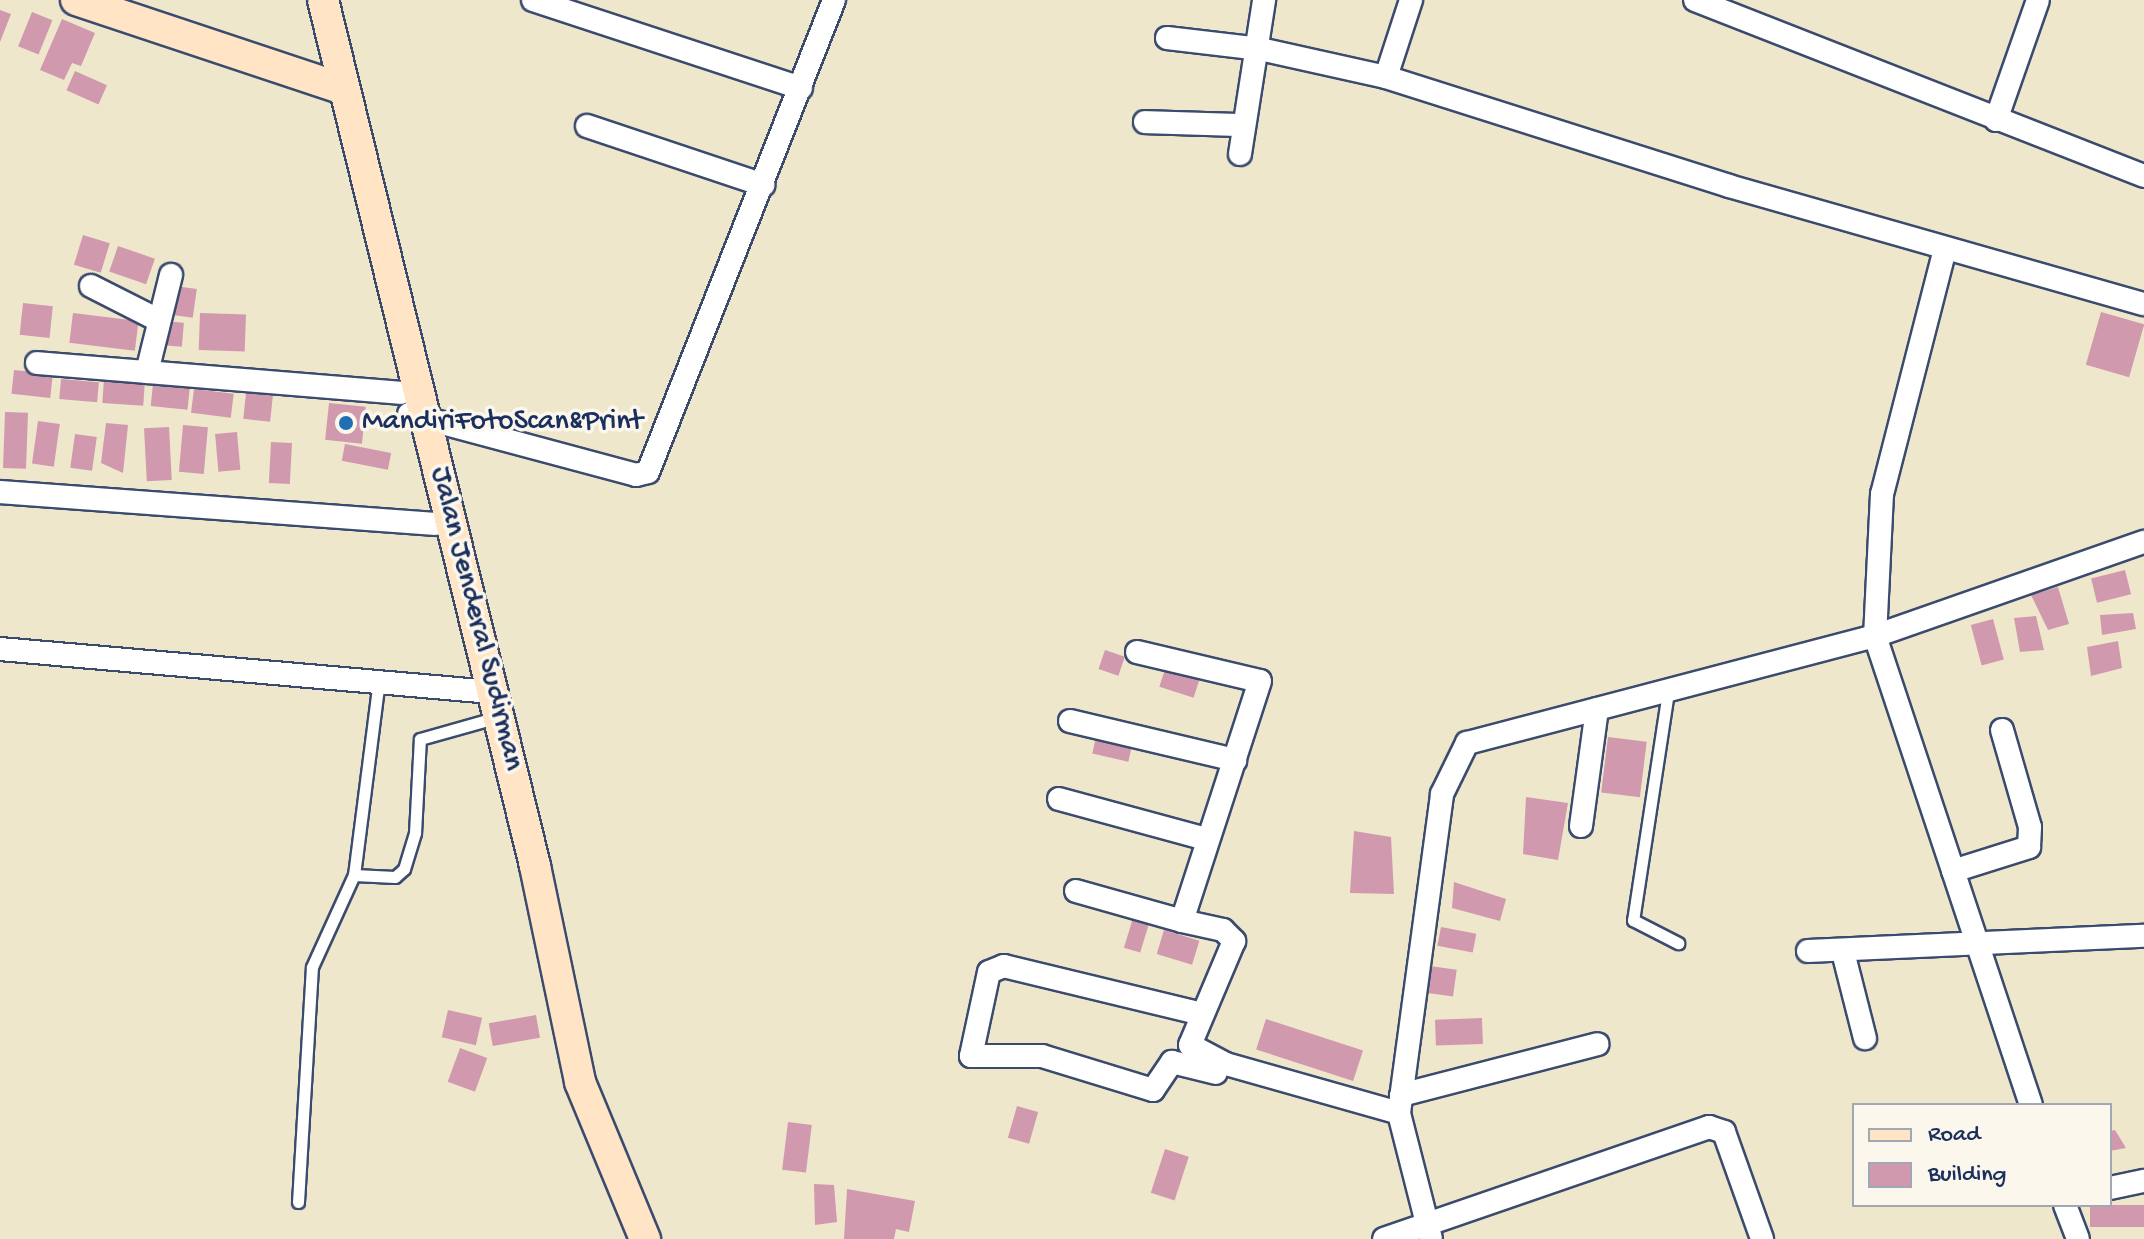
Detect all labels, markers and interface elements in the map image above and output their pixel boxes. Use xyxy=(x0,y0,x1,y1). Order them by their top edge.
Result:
place label: MandiriFotoScan&Print xyxy=(362,405,643,441)
marker: MandiriFotoScan&Print xyxy=(337,414,355,432)
street label: Jalan Jenderal Sudirman xyxy=(420,463,530,775)
legend xyxy=(1852,1103,2112,1207)
text: Road xyxy=(1928,1121,1980,1150)
text: Building xyxy=(1928,1161,2006,1190)

